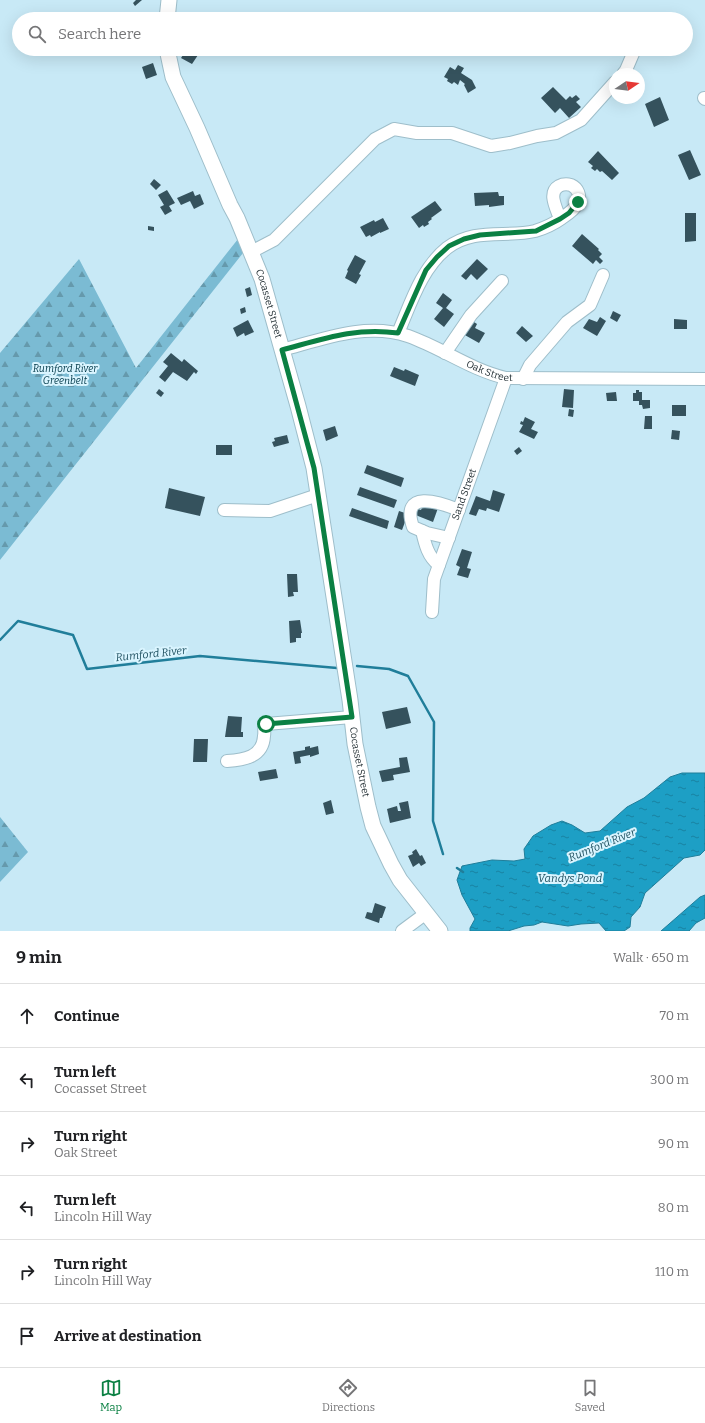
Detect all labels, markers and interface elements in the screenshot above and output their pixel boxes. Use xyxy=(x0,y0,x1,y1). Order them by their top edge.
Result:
search box xyxy=(12,12,693,56)
icon: search xyxy=(26,23,48,45)
text: Search here xyxy=(58,25,141,43)
north arrow xyxy=(609,68,645,104)
route end xyxy=(569,193,587,211)
street label: Cocasset Street xyxy=(253,267,285,340)
street label: Oak Street xyxy=(464,358,513,384)
park label: Rumford River Greenbelt xyxy=(33,363,98,387)
street label: Sand Street xyxy=(450,467,479,522)
water label: Rumford River xyxy=(115,644,188,664)
route start xyxy=(257,715,275,733)
street label: Cocasset Street xyxy=(347,726,372,799)
water label: Rumford River xyxy=(567,825,638,864)
water label: Vandys Pond xyxy=(538,872,603,885)
text: 9 min xyxy=(16,947,62,968)
text: Walk · 650 m xyxy=(613,950,689,965)
icon: ahead xyxy=(16,1005,38,1027)
text: Continue xyxy=(54,1007,120,1025)
text: 70 m xyxy=(659,1008,689,1023)
text: Turn left xyxy=(54,1063,116,1081)
icon: left xyxy=(16,1069,38,1091)
text: 300 m xyxy=(650,1072,689,1087)
text: Cocasset Street xyxy=(54,1081,147,1096)
text: Turn right xyxy=(54,1127,127,1145)
icon: right xyxy=(16,1133,38,1155)
text: 90 m xyxy=(658,1136,689,1151)
text: Oak Street xyxy=(54,1145,117,1160)
text: Turn left xyxy=(54,1191,116,1209)
icon: left xyxy=(16,1197,38,1219)
text: 80 m xyxy=(658,1200,689,1215)
text: Lincoln Hill Way xyxy=(54,1209,152,1224)
text: Turn right xyxy=(54,1255,127,1273)
icon: right xyxy=(16,1261,38,1283)
text: 110 m xyxy=(655,1264,689,1279)
text: Lincoln Hill Way xyxy=(54,1273,152,1288)
icon: arrive xyxy=(16,1325,38,1347)
text: Arrive at destination xyxy=(54,1327,201,1345)
tab: Map xyxy=(100,1377,122,1414)
tab: Directions xyxy=(322,1377,375,1414)
tab: Saved xyxy=(575,1377,605,1414)

